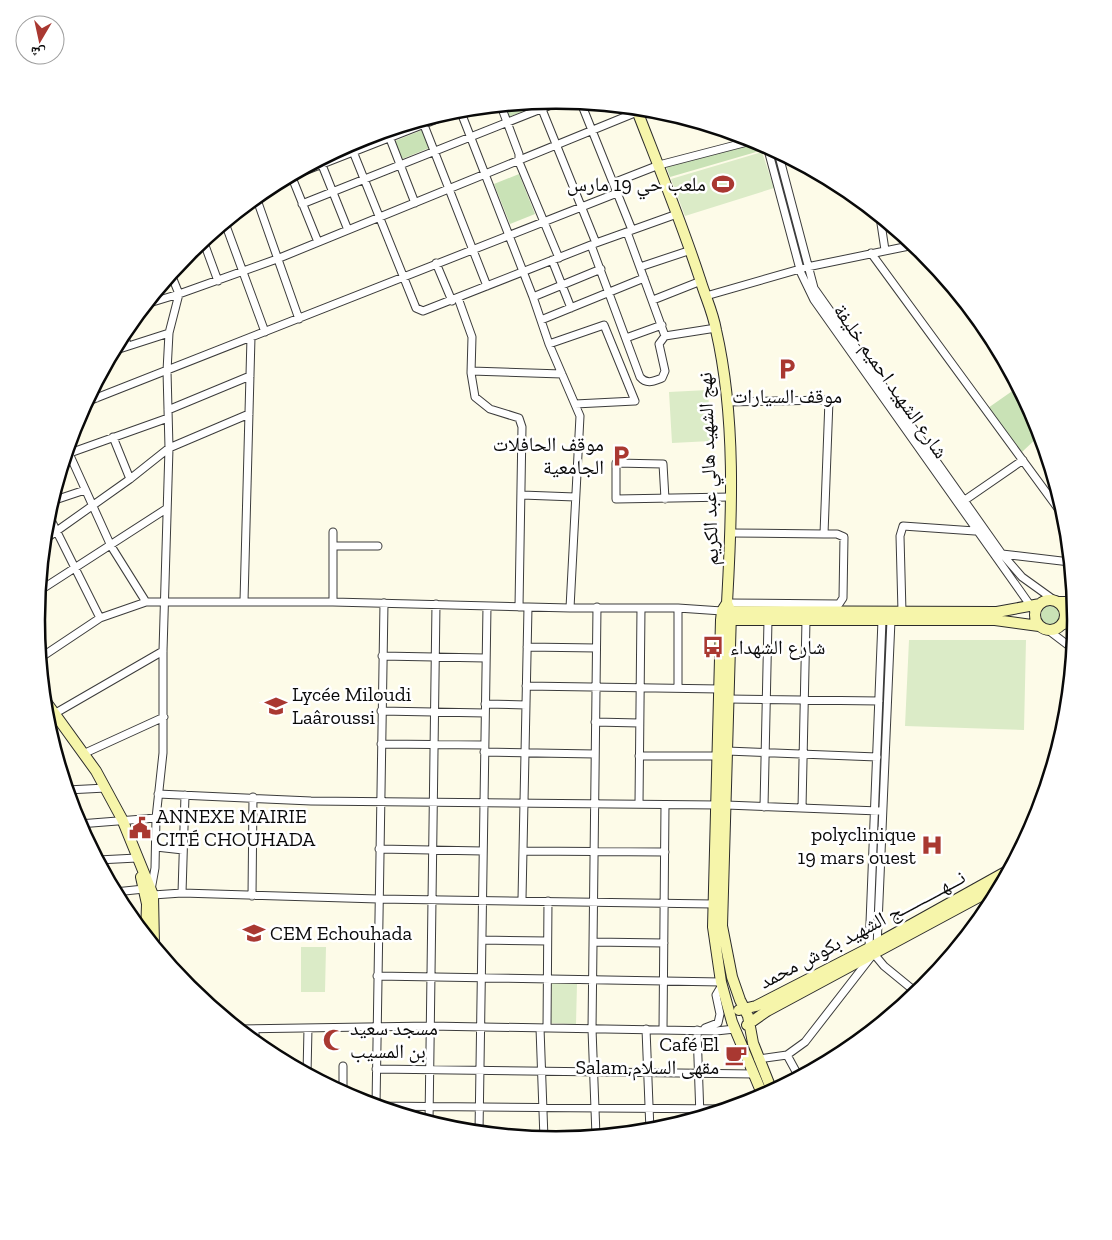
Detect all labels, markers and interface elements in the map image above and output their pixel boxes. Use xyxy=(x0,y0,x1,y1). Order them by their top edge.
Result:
north arrow xyxy=(15,15,65,65)
text: ش xyxy=(29,43,47,62)
sports icon: ملعب حي 19 مارس xyxy=(710,171,736,197)
place label: ملعب حي 19 مارس xyxy=(567,172,706,200)
street label: شارع الشهيد احميم خليفة xyxy=(827,299,953,464)
parking icon: موقف السيارات xyxy=(774,356,800,382)
street label: نهج الشهيد هالي عبد الكريم xyxy=(693,372,727,566)
place label: موقف السيارات xyxy=(732,384,842,408)
place label: موقف الحافلات الجامعية xyxy=(493,432,604,479)
parking icon: موقف الحافلات الجامعية xyxy=(608,443,634,469)
bus stop icon: شارع الشهداء xyxy=(700,634,726,660)
place label: شارع الشهداء xyxy=(730,635,825,660)
place label: Lycée Miloudi Laâroussi xyxy=(292,682,412,729)
school or university icon: Lycée Miloudi Laâroussi xyxy=(263,693,289,719)
place label: ANNEXE MAIRIE CITÉ CHOUHADA xyxy=(156,804,316,851)
public building icon: ANNEXE MAIRIE CITÉ CHOUHADA xyxy=(127,815,153,841)
place label: polyclinique 19 mars ouest xyxy=(797,822,917,869)
hospital icon: polyclinique 19 mars ouest xyxy=(919,832,945,858)
street label: نـــهـــــــــــج الشهيد بكوش محمد xyxy=(755,864,970,994)
school or university icon: CEM Echouhada xyxy=(241,920,267,946)
place label: CEM Echouhada xyxy=(270,921,412,945)
place label: مسجد سعيد بن المسيب xyxy=(350,1016,438,1063)
mosque icon: مسجد سعيد بن المسيب xyxy=(321,1027,347,1053)
place label: Café El Salam,مقهى السلام xyxy=(575,1032,719,1081)
cafe icon: Café El Salam,مقهى السلام xyxy=(723,1042,749,1068)

